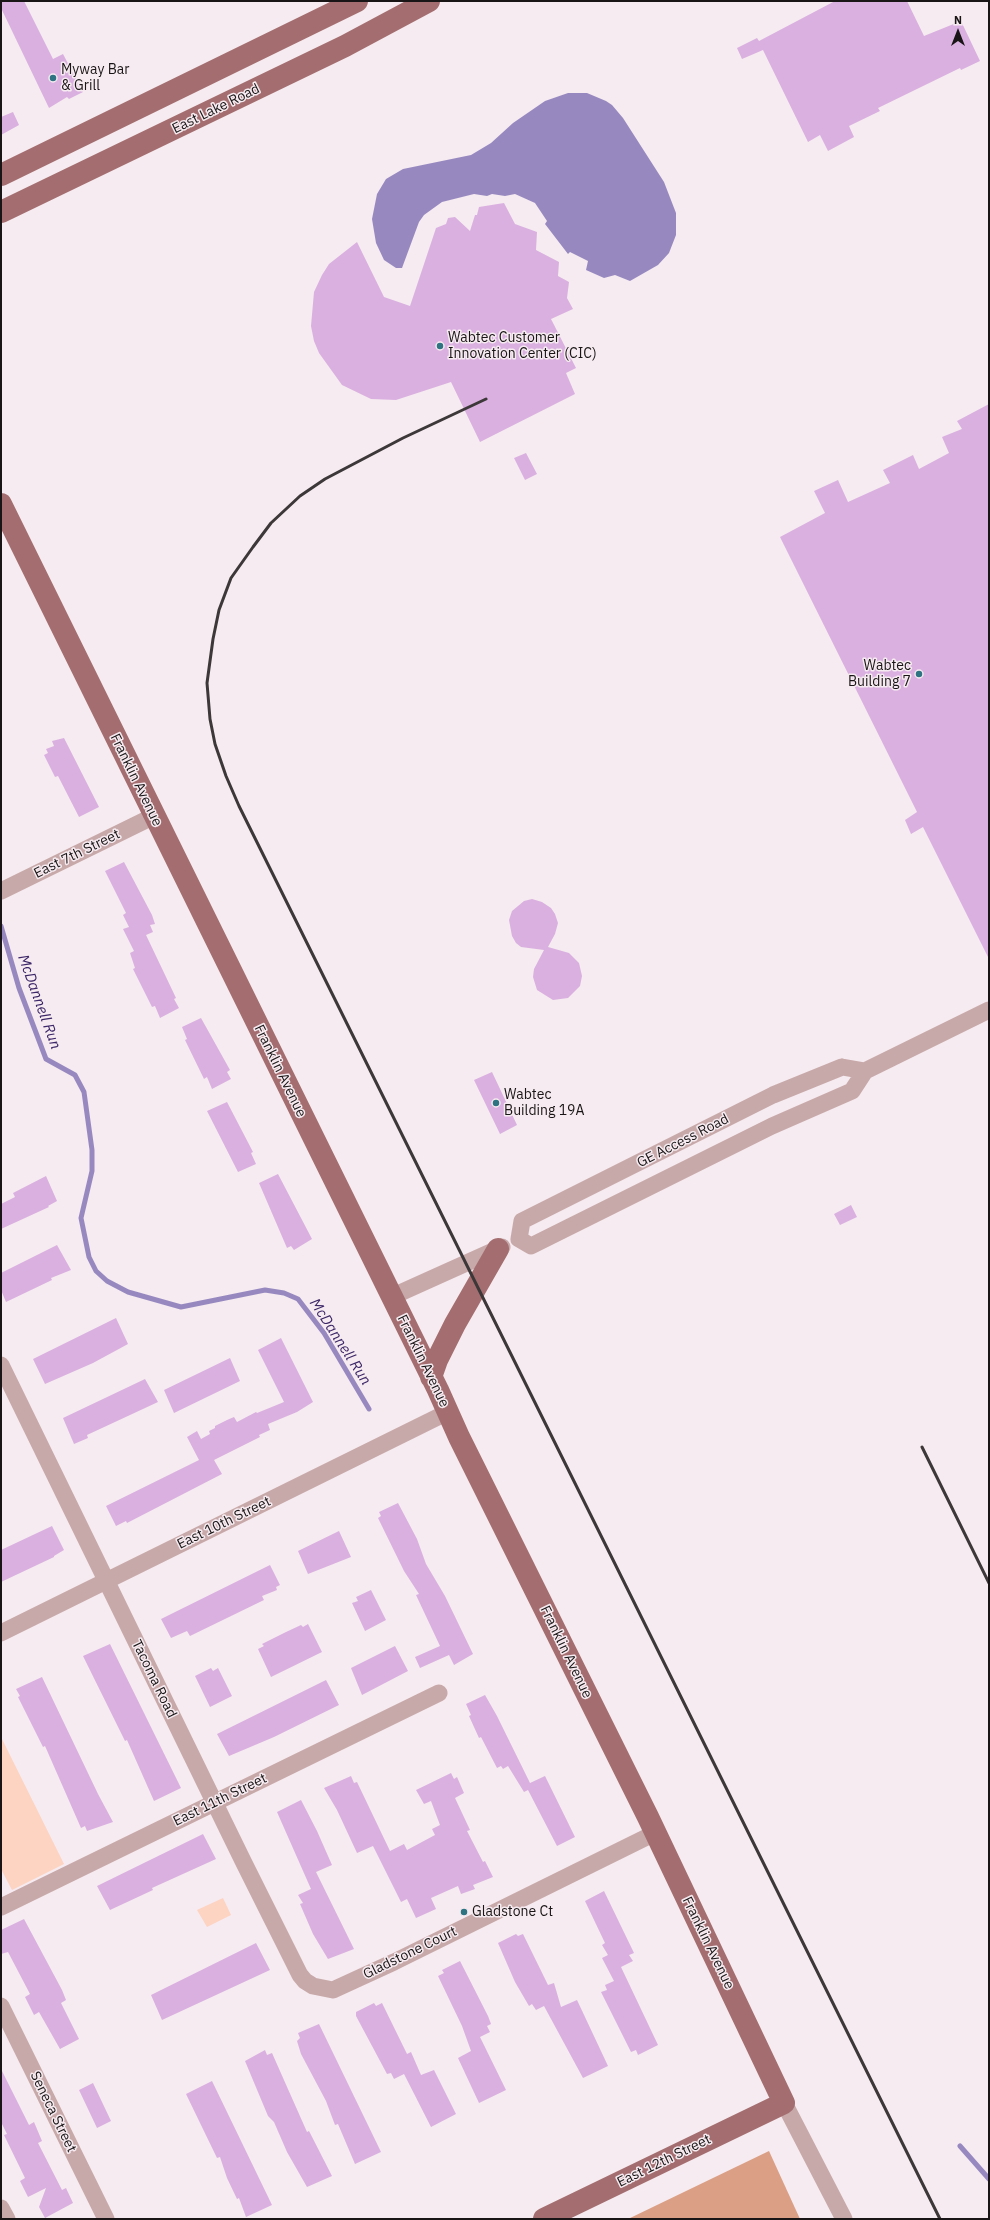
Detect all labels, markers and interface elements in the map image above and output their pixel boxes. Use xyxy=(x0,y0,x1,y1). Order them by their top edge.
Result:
north arrow xyxy=(938,12,978,52)
text: N xyxy=(954,13,962,27)
place label: Myway Bar & Grill xyxy=(61,62,129,94)
marker: Myway Bar & Grill xyxy=(48,73,58,83)
street label: East Lake Road xyxy=(169,81,263,137)
place label: Wabtec Customer Innovation Center (CIC) xyxy=(448,330,597,362)
marker: Wabtec Customer Innovation Center (CIC) xyxy=(435,341,445,351)
place label: Wabtec Building 7 xyxy=(848,658,911,690)
marker: Wabtec Building 7 xyxy=(914,669,924,679)
street label: Franklin Avenue xyxy=(106,731,166,829)
street label: East 7th Street xyxy=(31,826,123,882)
water label: McDannell Run xyxy=(14,952,64,1052)
street label: Franklin Avenue xyxy=(250,1022,310,1120)
place label: Wabtec Building 19A xyxy=(504,1087,584,1120)
marker: Wabtec Building 19A xyxy=(491,1098,501,1108)
street label: GE Access Road xyxy=(634,1111,732,1171)
water label: McDannell Run xyxy=(305,1295,375,1389)
street label: Franklin Avenue xyxy=(393,1312,453,1410)
street label: East 10th Street xyxy=(175,1493,273,1553)
street label: Franklin Avenue xyxy=(536,1603,596,1701)
street label: Tacoma Road xyxy=(128,1637,180,1721)
street label: East 11th Street xyxy=(171,1770,269,1830)
street label: Franklin Avenue xyxy=(678,1894,738,1992)
place label: Gladstone Ct xyxy=(472,1904,553,1920)
marker: Gladstone Ct xyxy=(459,1907,469,1917)
street label: Gladstone Court xyxy=(360,1923,460,1983)
street label: Seneca Street xyxy=(26,2069,80,2155)
street label: East 12th Street xyxy=(615,2131,713,2191)

